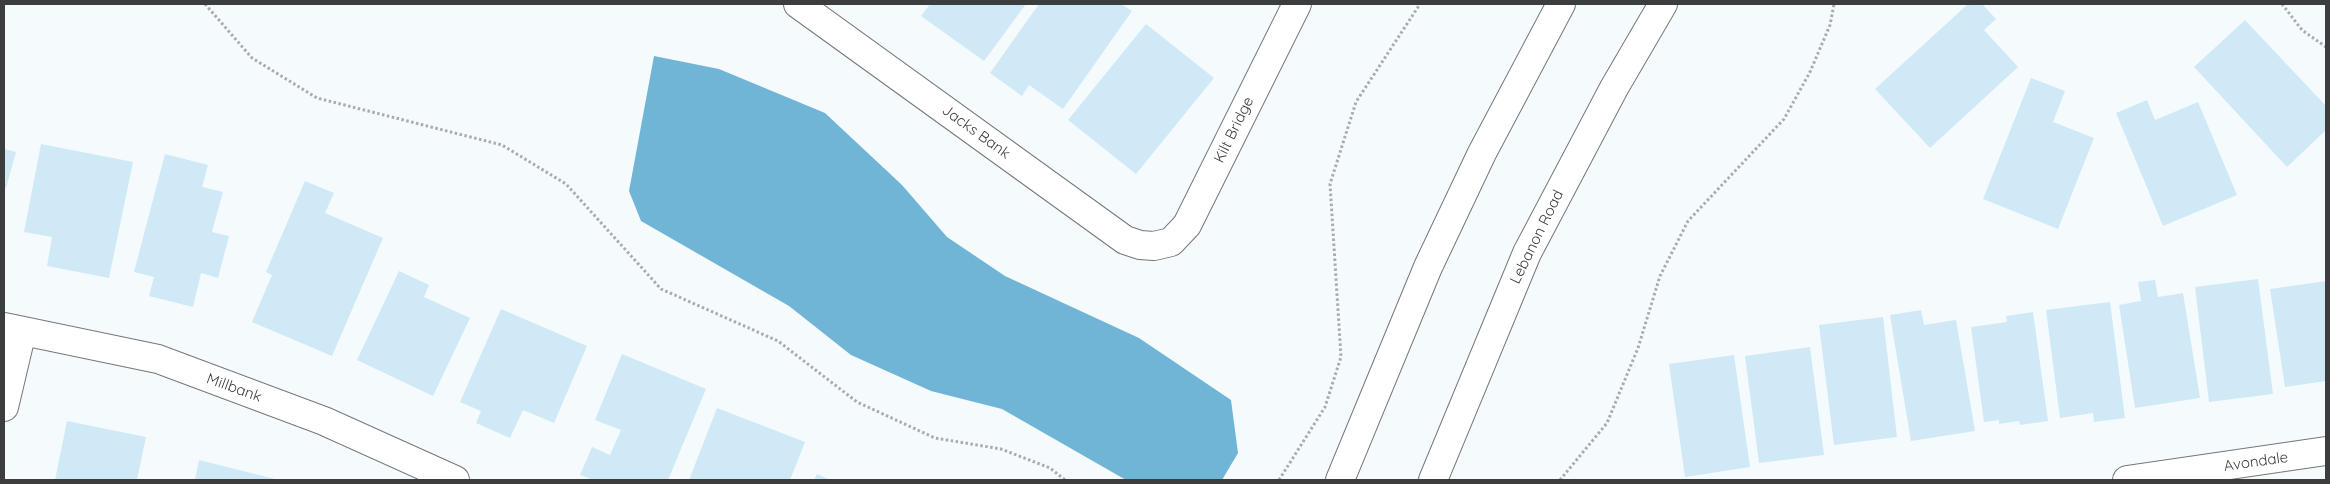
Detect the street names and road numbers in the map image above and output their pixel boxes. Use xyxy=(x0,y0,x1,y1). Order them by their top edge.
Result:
street label: Kilt Bridge xyxy=(1210,94,1258,166)
street label: Jacks Bank xyxy=(938,101,1014,163)
street label: Lebanon Road xyxy=(1506,187,1568,287)
street label: Millbank xyxy=(204,370,264,406)
street label: Avondale xyxy=(2223,449,2289,475)

